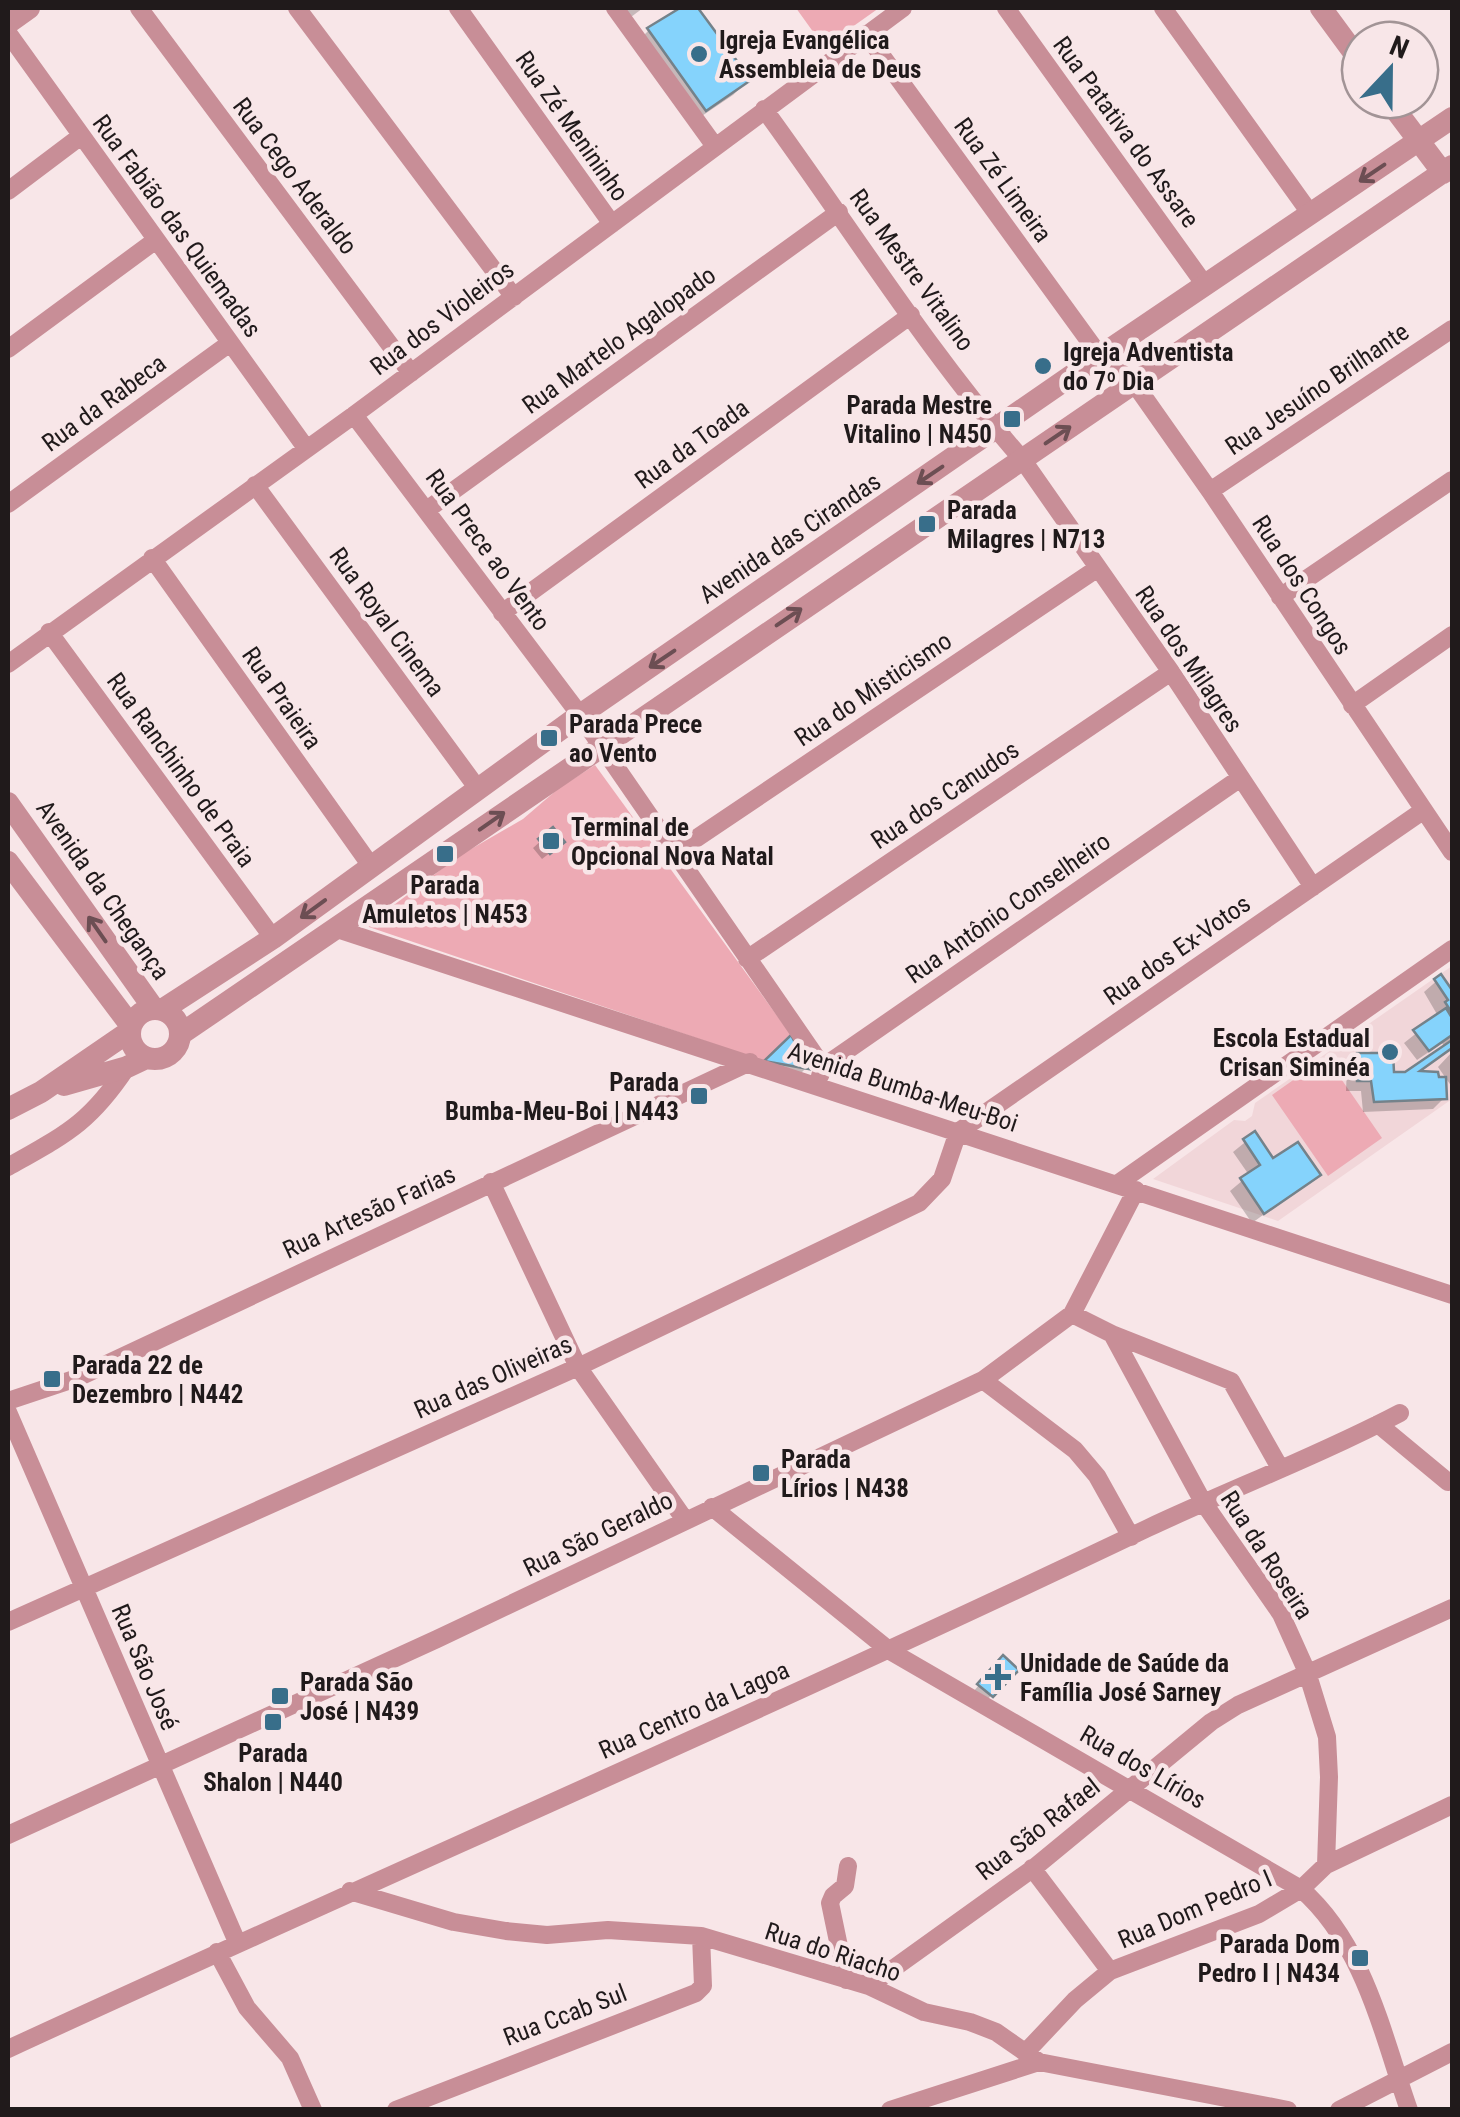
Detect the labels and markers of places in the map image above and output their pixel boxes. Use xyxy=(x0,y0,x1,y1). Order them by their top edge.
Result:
place label: Igreja Evangélica Assembleia de Deus xyxy=(719,26,921,84)
marker: Igreja Evangélica Assembleia de Deus xyxy=(688,43,710,65)
place label: Igreja Adventista do 7º Dia xyxy=(1063,338,1233,396)
marker: Igreja Adventista do 7º Dia xyxy=(1032,355,1054,377)
place label: Parada Mestre Vitalino | N450 xyxy=(843,391,992,449)
marker: Parada Mestre Vitalino | N450 xyxy=(1001,408,1023,430)
place label: Parada Milagres | N713 xyxy=(947,496,1105,554)
marker: Parada Milagres | N713 xyxy=(916,513,938,535)
place label: Parada Prece ao Vento xyxy=(569,710,702,768)
marker: Parada Prece ao Vento xyxy=(538,727,560,749)
place label: Terminal de Opcional Nova Natal xyxy=(571,813,774,871)
marker: Terminal de Opcional Nova Natal xyxy=(540,830,562,852)
marker: Parada Amuletos | N453 xyxy=(434,843,456,865)
place label: Parada Amuletos | N453 xyxy=(362,871,528,929)
place label: Escola Estadual Crisan Siminéa xyxy=(1213,1024,1370,1082)
marker: Escola Estadual Crisan Siminéa xyxy=(1379,1041,1401,1063)
place label: Parada Bumba-Meu-Boi | N443 xyxy=(445,1068,679,1126)
marker: Parada Bumba-Meu-Boi | N443 xyxy=(688,1085,710,1107)
place label: Parada 22 de Dezembro | N442 xyxy=(72,1351,243,1409)
marker: Parada 22 de Dezembro | N442 xyxy=(41,1368,63,1390)
place label: Parada Lírios | N438 xyxy=(781,1445,909,1503)
marker: Parada Lírios | N438 xyxy=(750,1462,772,1484)
place label: Unidade de Saúde da Família José Sarney xyxy=(1020,1649,1229,1707)
marker: Unidade de Saúde da Família José Sarney xyxy=(985,1664,1011,1690)
place label: Parada São José | N439 xyxy=(300,1668,419,1726)
marker: Parada São José | N439 xyxy=(269,1685,291,1707)
marker: Parada Shalon | N440 xyxy=(262,1711,284,1733)
place label: Parada Shalon | N440 xyxy=(203,1739,343,1797)
place label: Parada Dom Pedro I | N434 xyxy=(1198,1930,1340,1988)
marker: Parada Dom Pedro I | N434 xyxy=(1349,1947,1371,1969)

